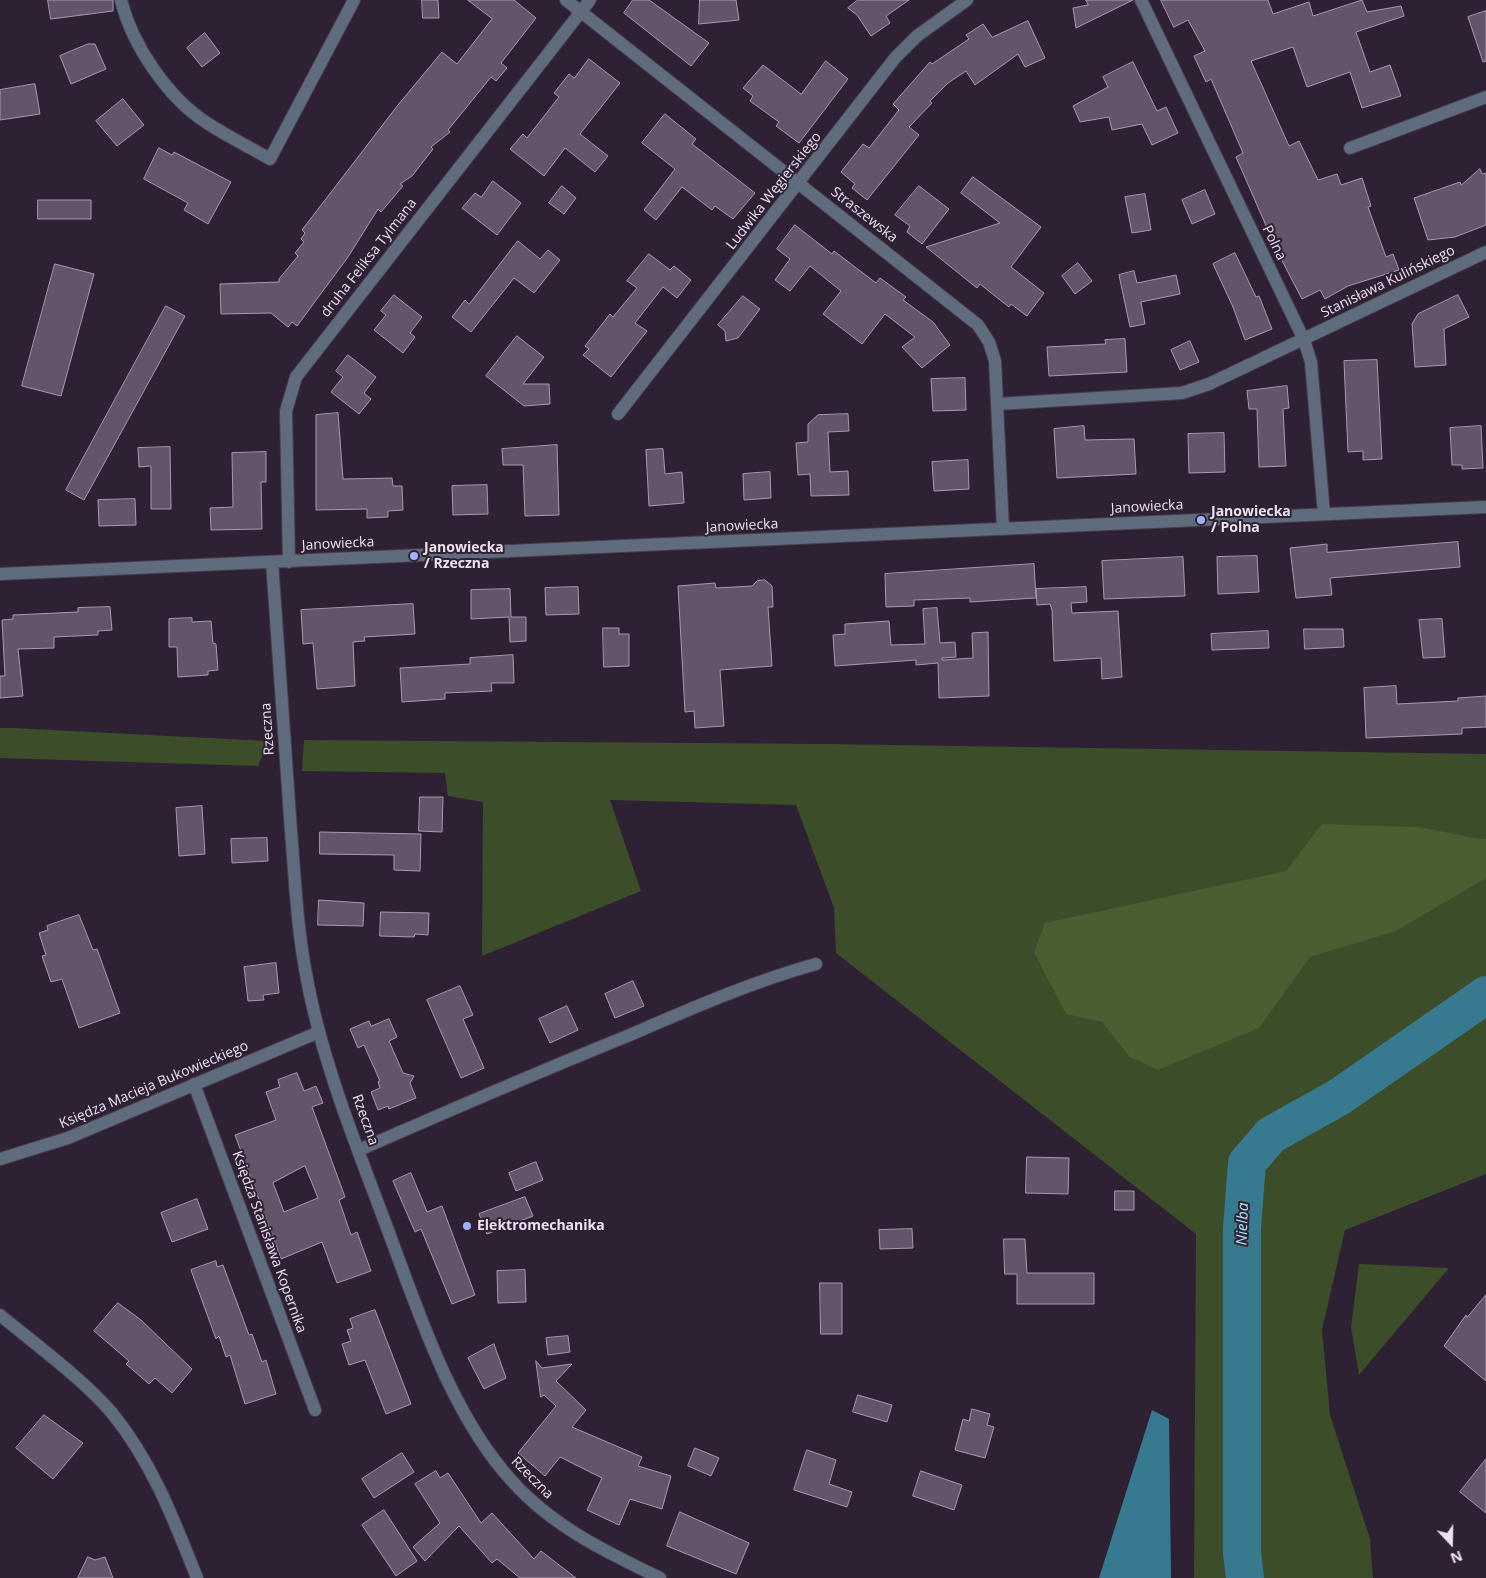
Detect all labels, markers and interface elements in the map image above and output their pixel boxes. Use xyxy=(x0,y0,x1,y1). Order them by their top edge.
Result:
street label: Ludwika Węgierskiego xyxy=(723,129,825,253)
street label: Straszewska xyxy=(827,184,901,246)
street label: druha Feliksa Tylmana xyxy=(317,195,421,321)
street label: Polna xyxy=(1258,223,1290,263)
street label: Stanisława Kulińskiego xyxy=(1318,242,1458,322)
street label: Janowiecka xyxy=(1110,497,1184,517)
place label: Janowiecka / Polna xyxy=(1211,504,1291,536)
marker: Janowiecka / Polna xyxy=(1195,514,1207,526)
street label: Janowiecka xyxy=(705,516,779,536)
street label: Janowiecka xyxy=(301,534,375,554)
place label: Janowiecka / Rzeczna xyxy=(424,540,504,572)
marker: Janowiecka / Rzeczna xyxy=(408,550,420,562)
street label: Rzeczna xyxy=(258,702,278,756)
street label: Księdza Macieja Bukowieckiego xyxy=(57,1037,251,1133)
street label: Rzeczna xyxy=(348,1092,382,1148)
street label: Księdza Stanisława Kopernika xyxy=(228,1149,310,1335)
water label: Nielba xyxy=(1233,1202,1253,1246)
place label: Elektromechanika xyxy=(477,1218,605,1234)
marker: Elektromechanika xyxy=(461,1220,473,1232)
street label: Rzeczna xyxy=(507,1453,557,1503)
north arrow xyxy=(1426,1518,1476,1568)
text: N xyxy=(1448,1547,1465,1568)

